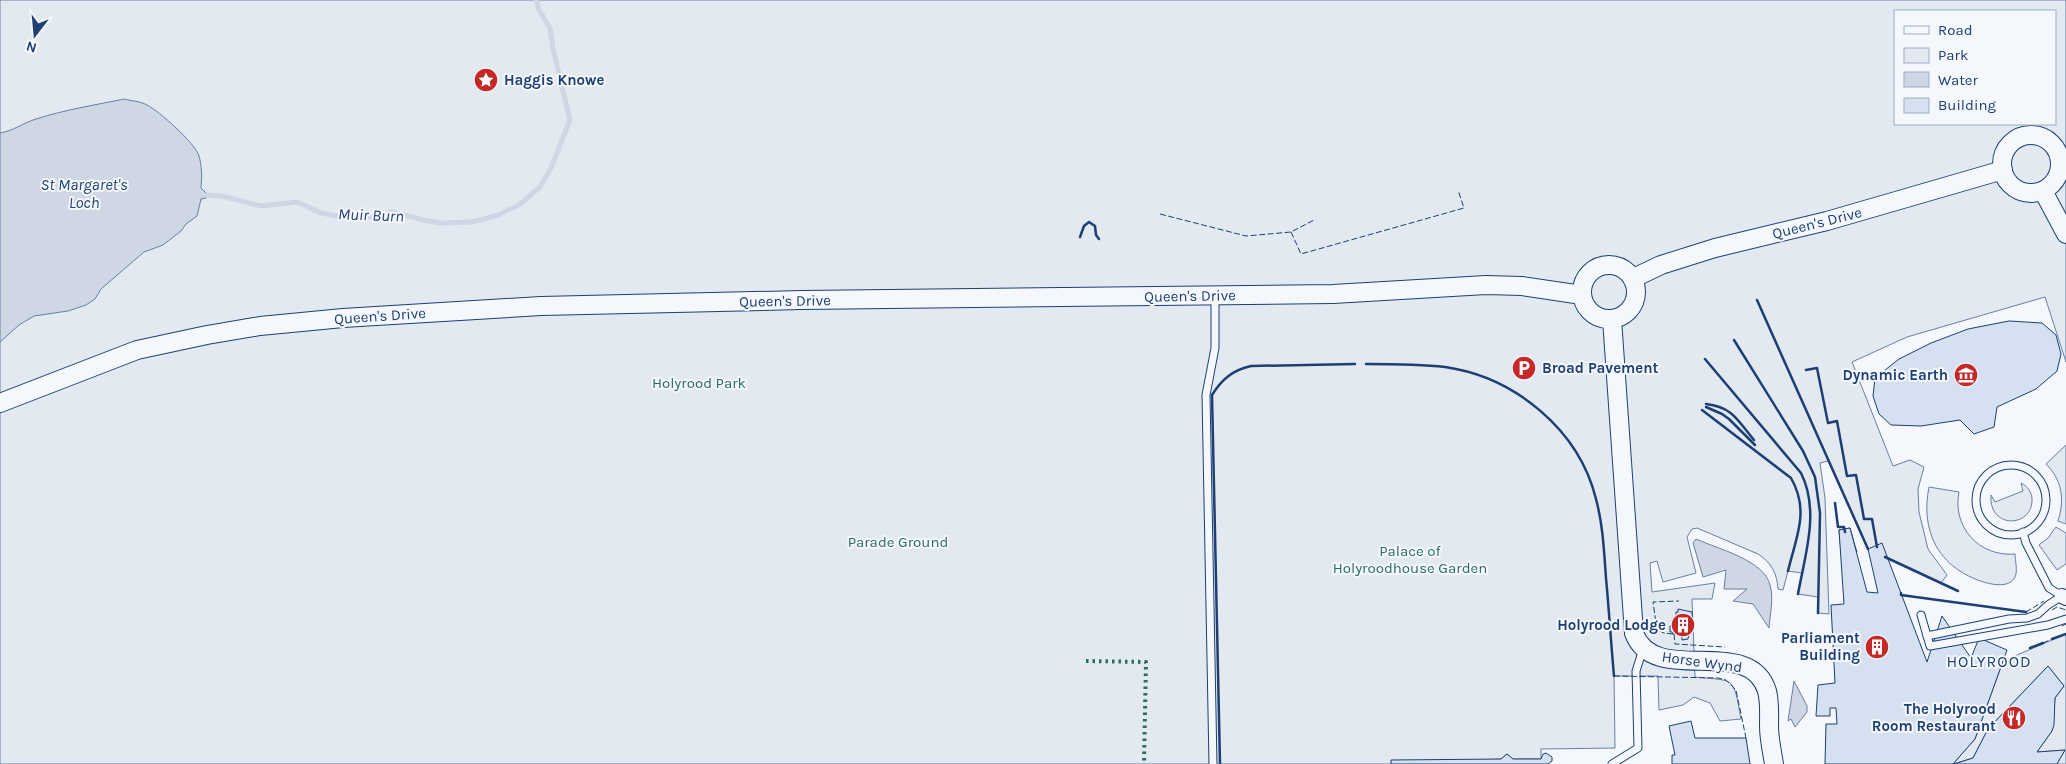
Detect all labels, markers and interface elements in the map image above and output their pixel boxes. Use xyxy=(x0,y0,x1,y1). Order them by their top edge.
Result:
north arrow xyxy=(10,10,60,60)
legend xyxy=(1894,10,2056,125)
text: Road xyxy=(1938,21,1973,39)
text: N xyxy=(24,37,39,57)
text: Park xyxy=(1938,46,1968,64)
place icon: Haggis Knowe xyxy=(473,67,499,93)
place label: Haggis Knowe xyxy=(504,71,604,89)
text: Water xyxy=(1938,71,1979,89)
text: Building xyxy=(1938,96,1996,114)
water label: St Margaret's Loch xyxy=(40,175,128,212)
street label: Queen's Drive xyxy=(1770,203,1864,243)
water label: Muir Burn xyxy=(338,204,404,226)
street label: Queen's Drive xyxy=(1144,286,1236,306)
street label: Queen's Drive xyxy=(739,291,831,311)
street label: Queen's Drive xyxy=(334,304,426,328)
parking icon: Broad Pavement xyxy=(1511,355,1537,381)
place label: Broad Pavement xyxy=(1542,359,1659,377)
museum icon: Dynamic Earth xyxy=(1953,362,1979,388)
place label: Dynamic Earth xyxy=(1842,366,1948,384)
park label: Holyrood Park xyxy=(652,374,746,392)
park label: Parade Ground xyxy=(848,533,948,551)
park label: Palace of Holyroodhouse Garden xyxy=(1333,542,1487,577)
building icon: Holyrood Lodge xyxy=(1670,612,1696,638)
place label: Holyrood Lodge xyxy=(1557,616,1666,634)
place label: Parliament Building xyxy=(1781,629,1860,664)
building icon: Parliament Building xyxy=(1864,634,1890,660)
street label: Horse Wynd xyxy=(1661,647,1743,677)
district label: HOLYROOD xyxy=(1946,652,2032,671)
place label: The Holyrood Room Restaurant xyxy=(1872,700,1996,735)
restaurant icon: The Holyrood Room Restaurant xyxy=(2001,705,2027,731)

